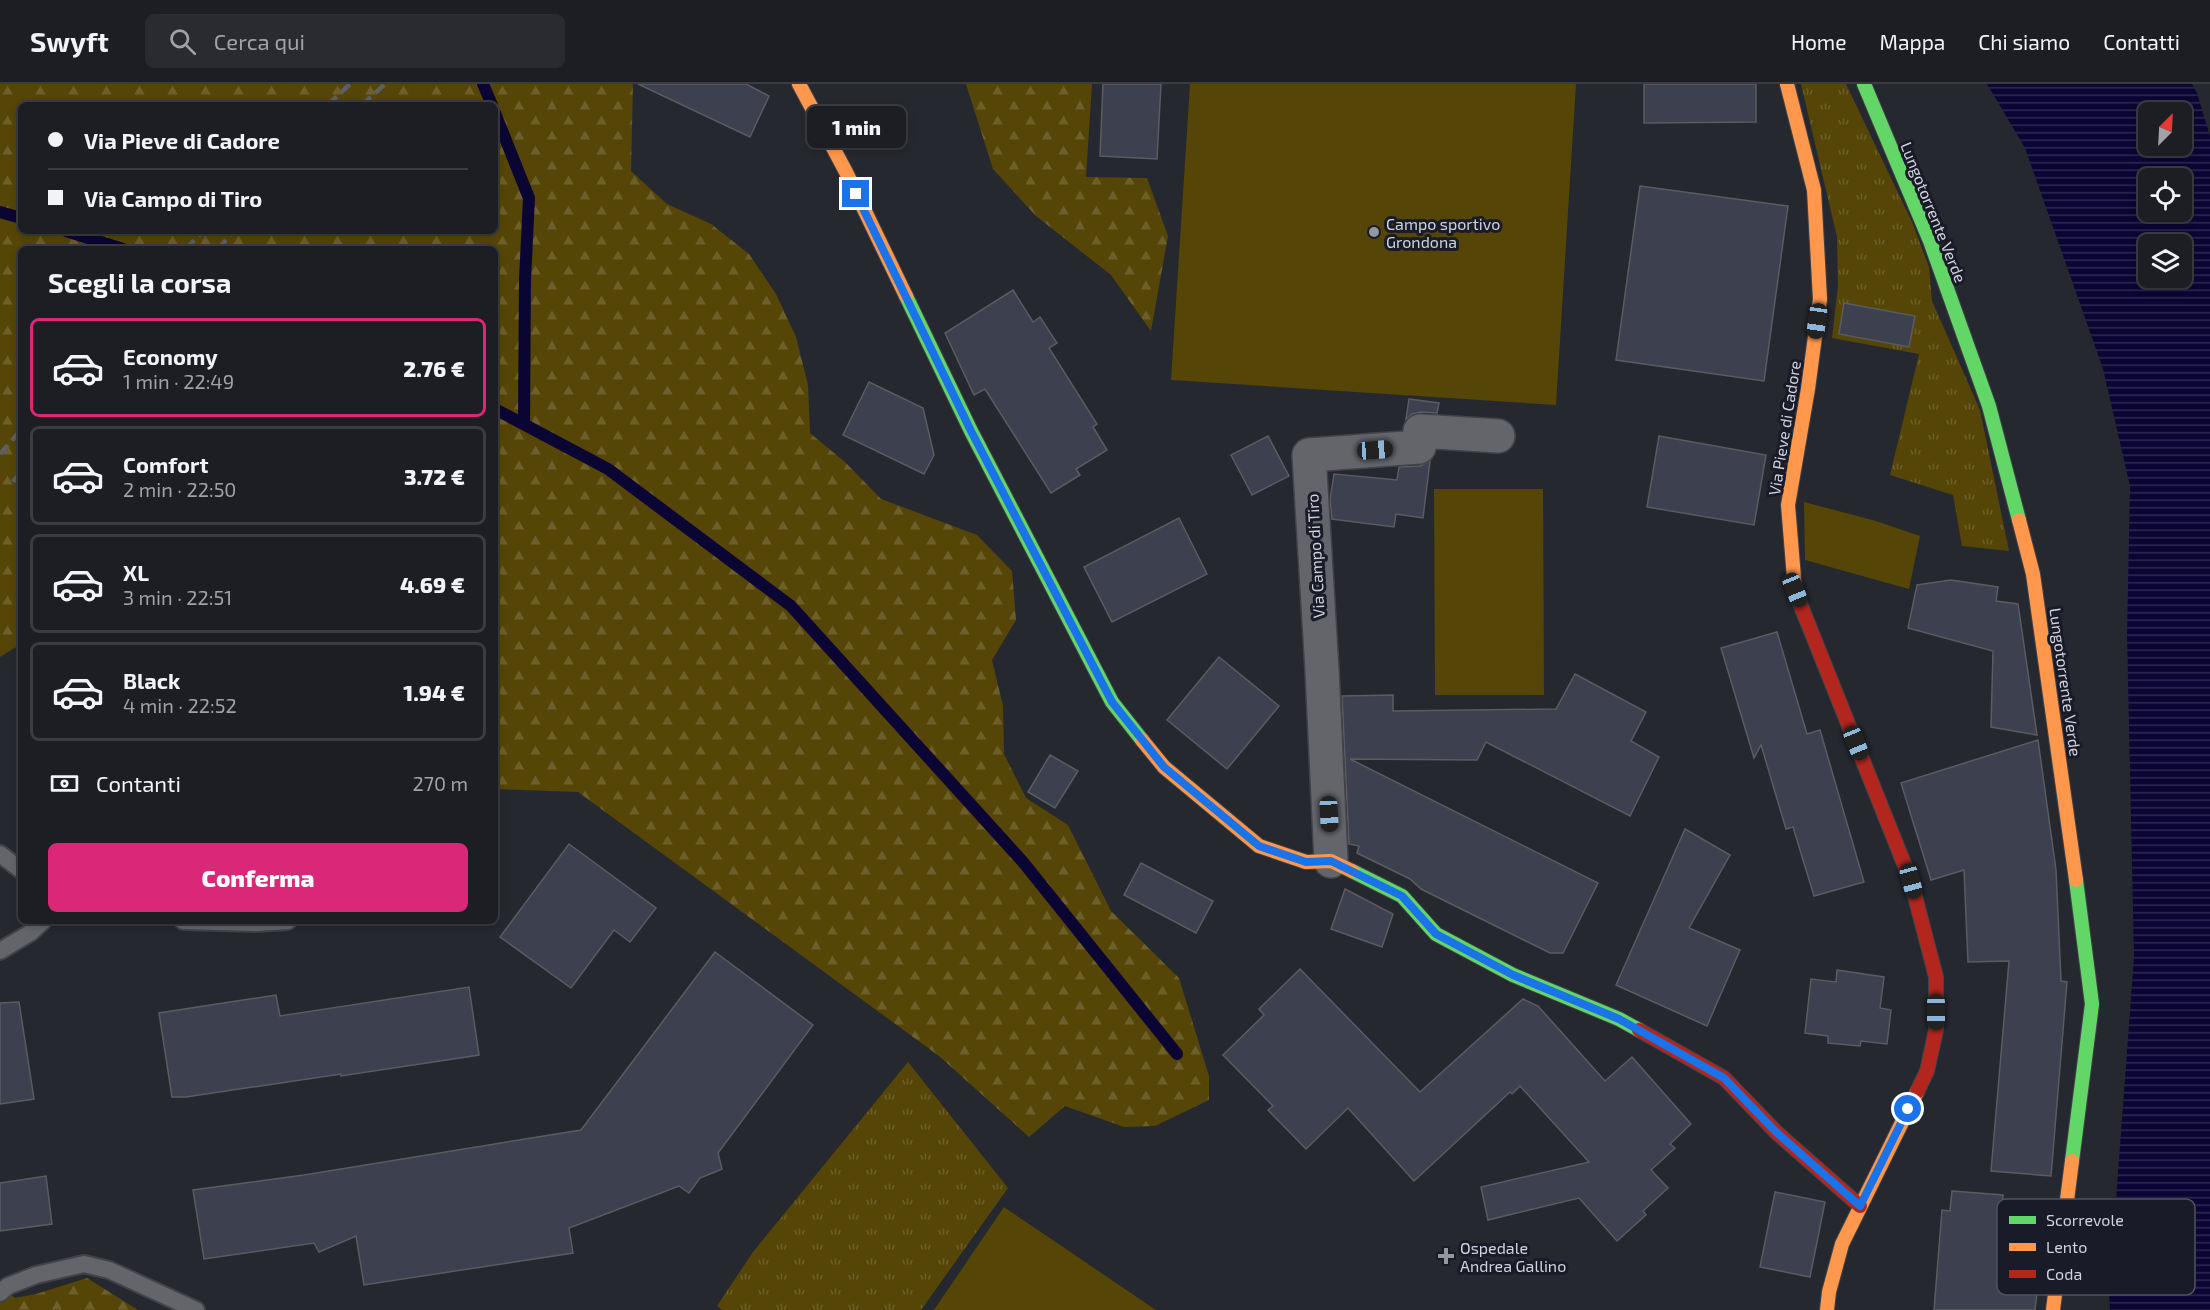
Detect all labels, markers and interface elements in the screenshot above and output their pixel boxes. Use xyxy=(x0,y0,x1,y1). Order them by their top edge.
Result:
search box xyxy=(145,14,565,68)
text: Swyft xyxy=(30,24,109,58)
icon: search xyxy=(166,25,199,58)
text: Cerca qui xyxy=(214,28,305,54)
text: Home xyxy=(1791,29,1847,54)
text: Mappa xyxy=(1880,29,1945,54)
text: Chi siamo xyxy=(1978,29,2070,54)
text: Contatti xyxy=(2103,29,2180,54)
north arrow xyxy=(2138,102,2192,156)
map controls xyxy=(2138,102,2192,288)
callout: 1 min xyxy=(806,107,906,149)
text: 1 min xyxy=(832,115,881,139)
text: Via Pieve di Cadore xyxy=(84,127,280,153)
street label: Lungotorrente Verde xyxy=(1897,139,1971,285)
button: locate xyxy=(2138,168,2192,222)
route end xyxy=(842,180,869,207)
text: Via Campo di Tiro xyxy=(84,185,262,211)
place label: Campo sportivo Grondona xyxy=(1386,214,1500,251)
marker: Campo sportivo Grondona xyxy=(1367,225,1381,239)
button: layers xyxy=(2138,234,2192,288)
text: Scegli la corsa xyxy=(48,266,231,298)
car xyxy=(1806,302,1828,340)
icon: car xyxy=(51,341,105,395)
text: Economy xyxy=(123,343,218,369)
text: 2.76 € xyxy=(403,355,465,381)
street label: Via Pieve di Cadore xyxy=(1764,359,1804,497)
text: 1 min · 22:49 xyxy=(123,369,234,393)
car xyxy=(1356,440,1394,460)
icon: car xyxy=(51,449,105,503)
text: Comfort xyxy=(123,451,208,477)
text: 3.72 € xyxy=(404,463,465,489)
text: 2 min · 22:50 xyxy=(123,477,236,501)
street label: Via Campo di Tiro xyxy=(1302,493,1328,619)
icon: car xyxy=(51,557,105,611)
text: XL xyxy=(123,559,149,585)
car xyxy=(1780,570,1810,610)
text: 4.69 € xyxy=(400,571,465,597)
text: 3 min · 22:51 xyxy=(123,585,232,609)
street label: Lungotorrente Verde xyxy=(2046,606,2086,758)
icon: car xyxy=(51,665,105,719)
text: Black xyxy=(123,667,180,693)
text: 1.94 € xyxy=(403,679,465,705)
text: 4 min · 22:52 xyxy=(123,693,237,717)
car xyxy=(1841,723,1871,763)
icon: cash xyxy=(48,767,81,800)
text: Contanti xyxy=(96,770,181,796)
text: 270 m xyxy=(412,771,468,795)
car xyxy=(1319,796,1339,832)
button: Conferma xyxy=(48,843,468,912)
car xyxy=(1898,861,1924,901)
car xyxy=(1927,994,1945,1030)
route start xyxy=(1894,1095,1921,1122)
legend xyxy=(1997,1199,2195,1295)
text: Scorrevole xyxy=(2046,1210,2124,1229)
text: Lento xyxy=(2046,1237,2087,1256)
place label: Ospedale Andrea Gallino xyxy=(1460,1238,1566,1275)
marker: Ospedale Andrea Gallino xyxy=(1437,1247,1455,1265)
text: Coda xyxy=(2046,1264,2082,1283)

